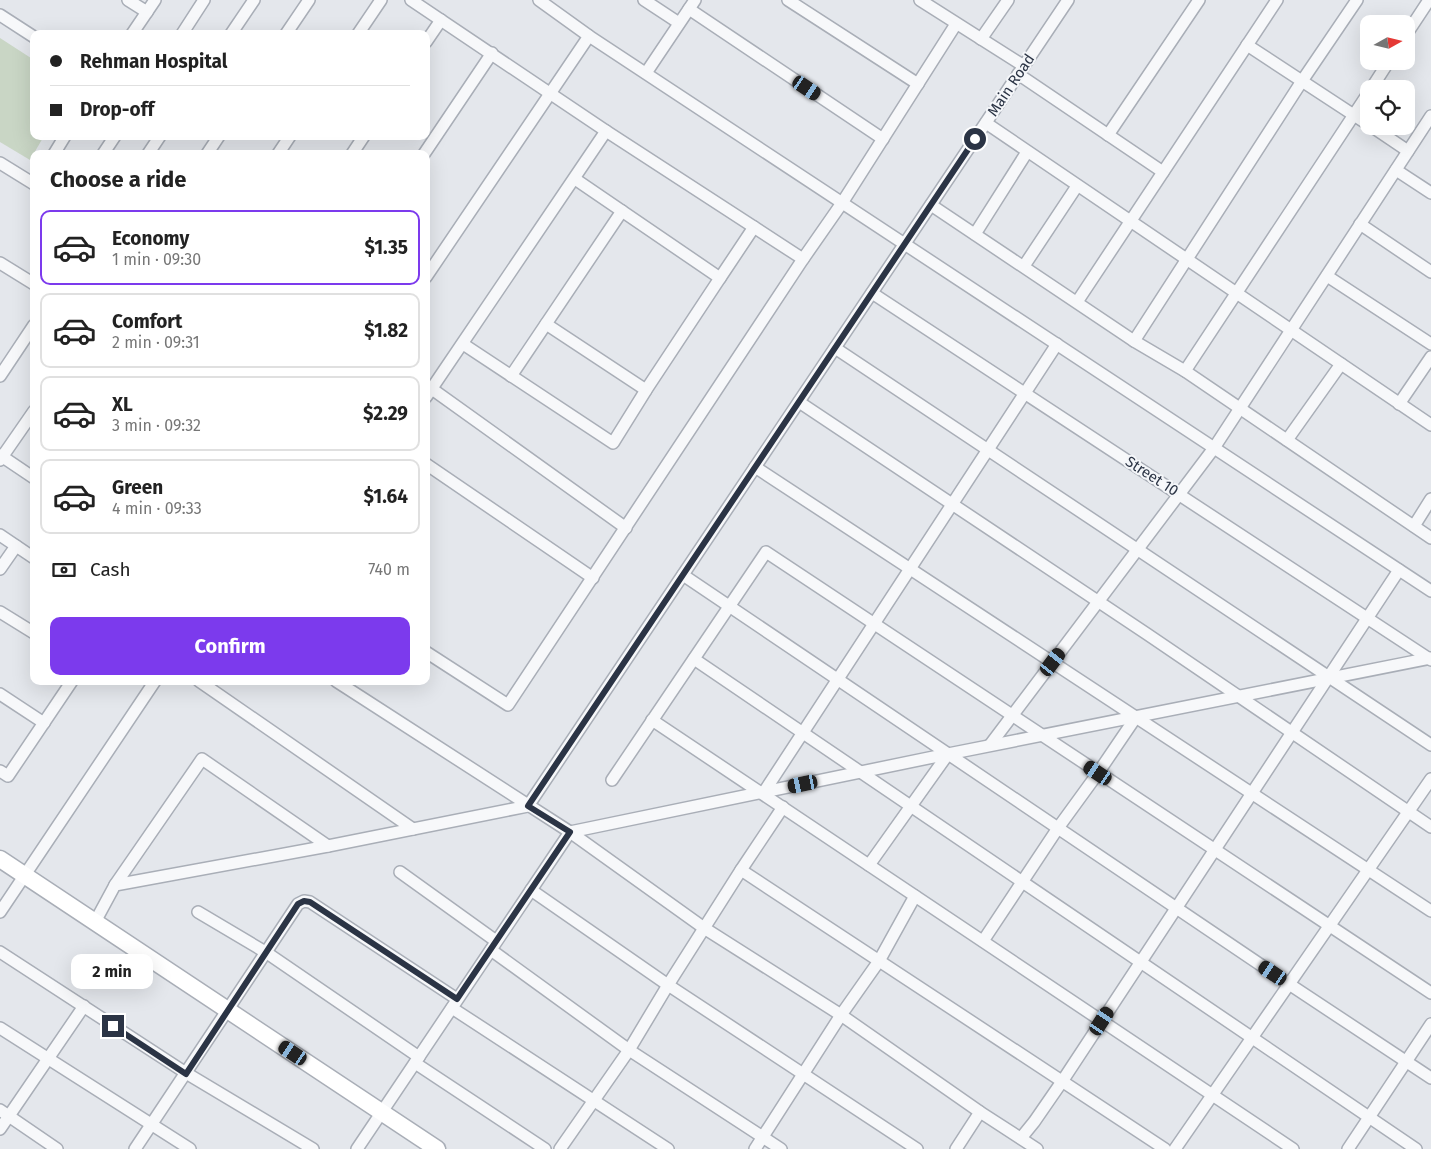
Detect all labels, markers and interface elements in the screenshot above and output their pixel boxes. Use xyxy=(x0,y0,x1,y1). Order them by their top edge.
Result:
north arrow xyxy=(1360,15,1415,70)
map controls xyxy=(1360,15,1415,135)
text: Rehman Hospital xyxy=(80,50,227,73)
street label: Main Road xyxy=(984,50,1038,120)
car xyxy=(790,73,823,103)
button: locate xyxy=(1360,80,1415,135)
text: Drop-off xyxy=(80,98,154,121)
route start xyxy=(964,128,986,150)
text: Choose a ride xyxy=(50,166,186,193)
icon: car xyxy=(52,225,97,270)
text: Economy xyxy=(112,227,189,250)
text: $1.35 xyxy=(365,236,408,259)
text: 1 min · 09:30 xyxy=(112,250,201,269)
icon: car xyxy=(52,308,97,353)
text: Comfort xyxy=(112,310,182,333)
text: $1.82 xyxy=(364,319,408,342)
text: 2 min · 09:31 xyxy=(112,333,200,352)
icon: car xyxy=(52,391,97,436)
text: XL xyxy=(112,393,133,416)
text: $2.29 xyxy=(363,402,408,425)
text: 3 min · 09:32 xyxy=(112,416,201,435)
street label: Street 10 xyxy=(1122,452,1182,500)
icon: car xyxy=(52,474,97,519)
text: Green xyxy=(112,476,163,499)
text: $1.64 xyxy=(364,485,408,508)
text: 4 min · 09:33 xyxy=(112,499,202,518)
icon: cash xyxy=(50,556,78,584)
text: Cash xyxy=(90,558,131,581)
text: 740 m xyxy=(368,560,410,579)
button: Confirm xyxy=(50,617,410,675)
car xyxy=(1037,646,1068,678)
car xyxy=(1081,758,1114,788)
car xyxy=(786,774,819,794)
callout: 2 min xyxy=(72,954,154,988)
car xyxy=(1256,958,1289,988)
text: 2 min xyxy=(92,962,132,981)
car xyxy=(1087,1004,1116,1038)
route end xyxy=(102,1015,124,1037)
car xyxy=(276,1038,309,1068)

